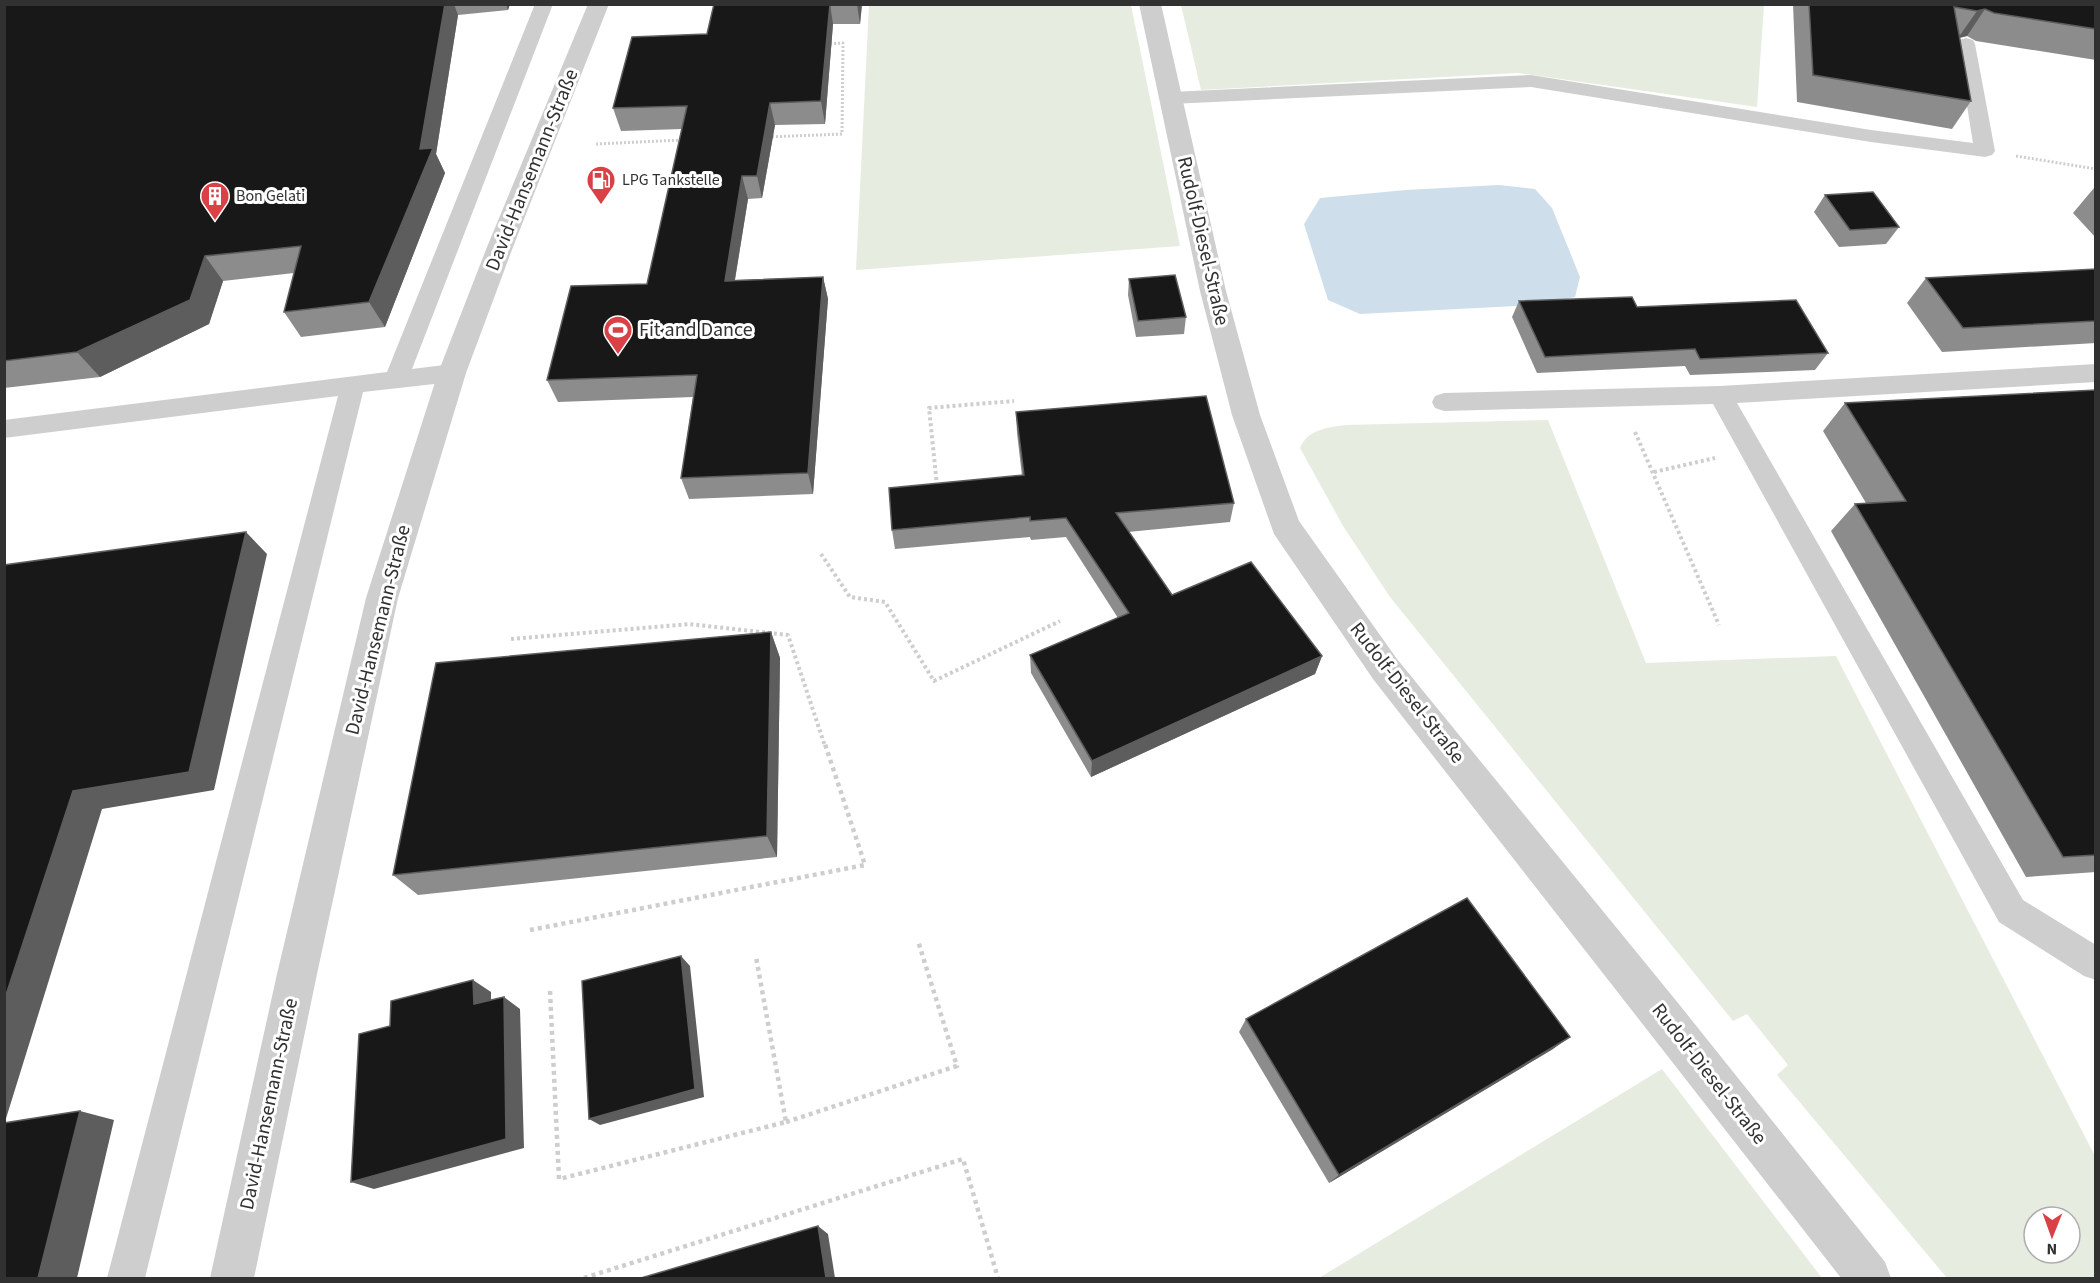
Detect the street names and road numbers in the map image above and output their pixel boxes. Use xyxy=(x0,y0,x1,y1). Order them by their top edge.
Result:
street label: David-Hansemann-Straße xyxy=(479,65,585,275)
street label: Rudolf-Diesel-Straße xyxy=(1170,154,1236,328)
street label: David-Hansemann-Straße xyxy=(338,522,418,738)
street label: Rudolf-Diesel-Straße xyxy=(1343,616,1471,770)
street label: David-Hansemann-Straße xyxy=(233,996,305,1212)
street label: Rudolf-Diesel-Straße xyxy=(1645,997,1773,1151)

